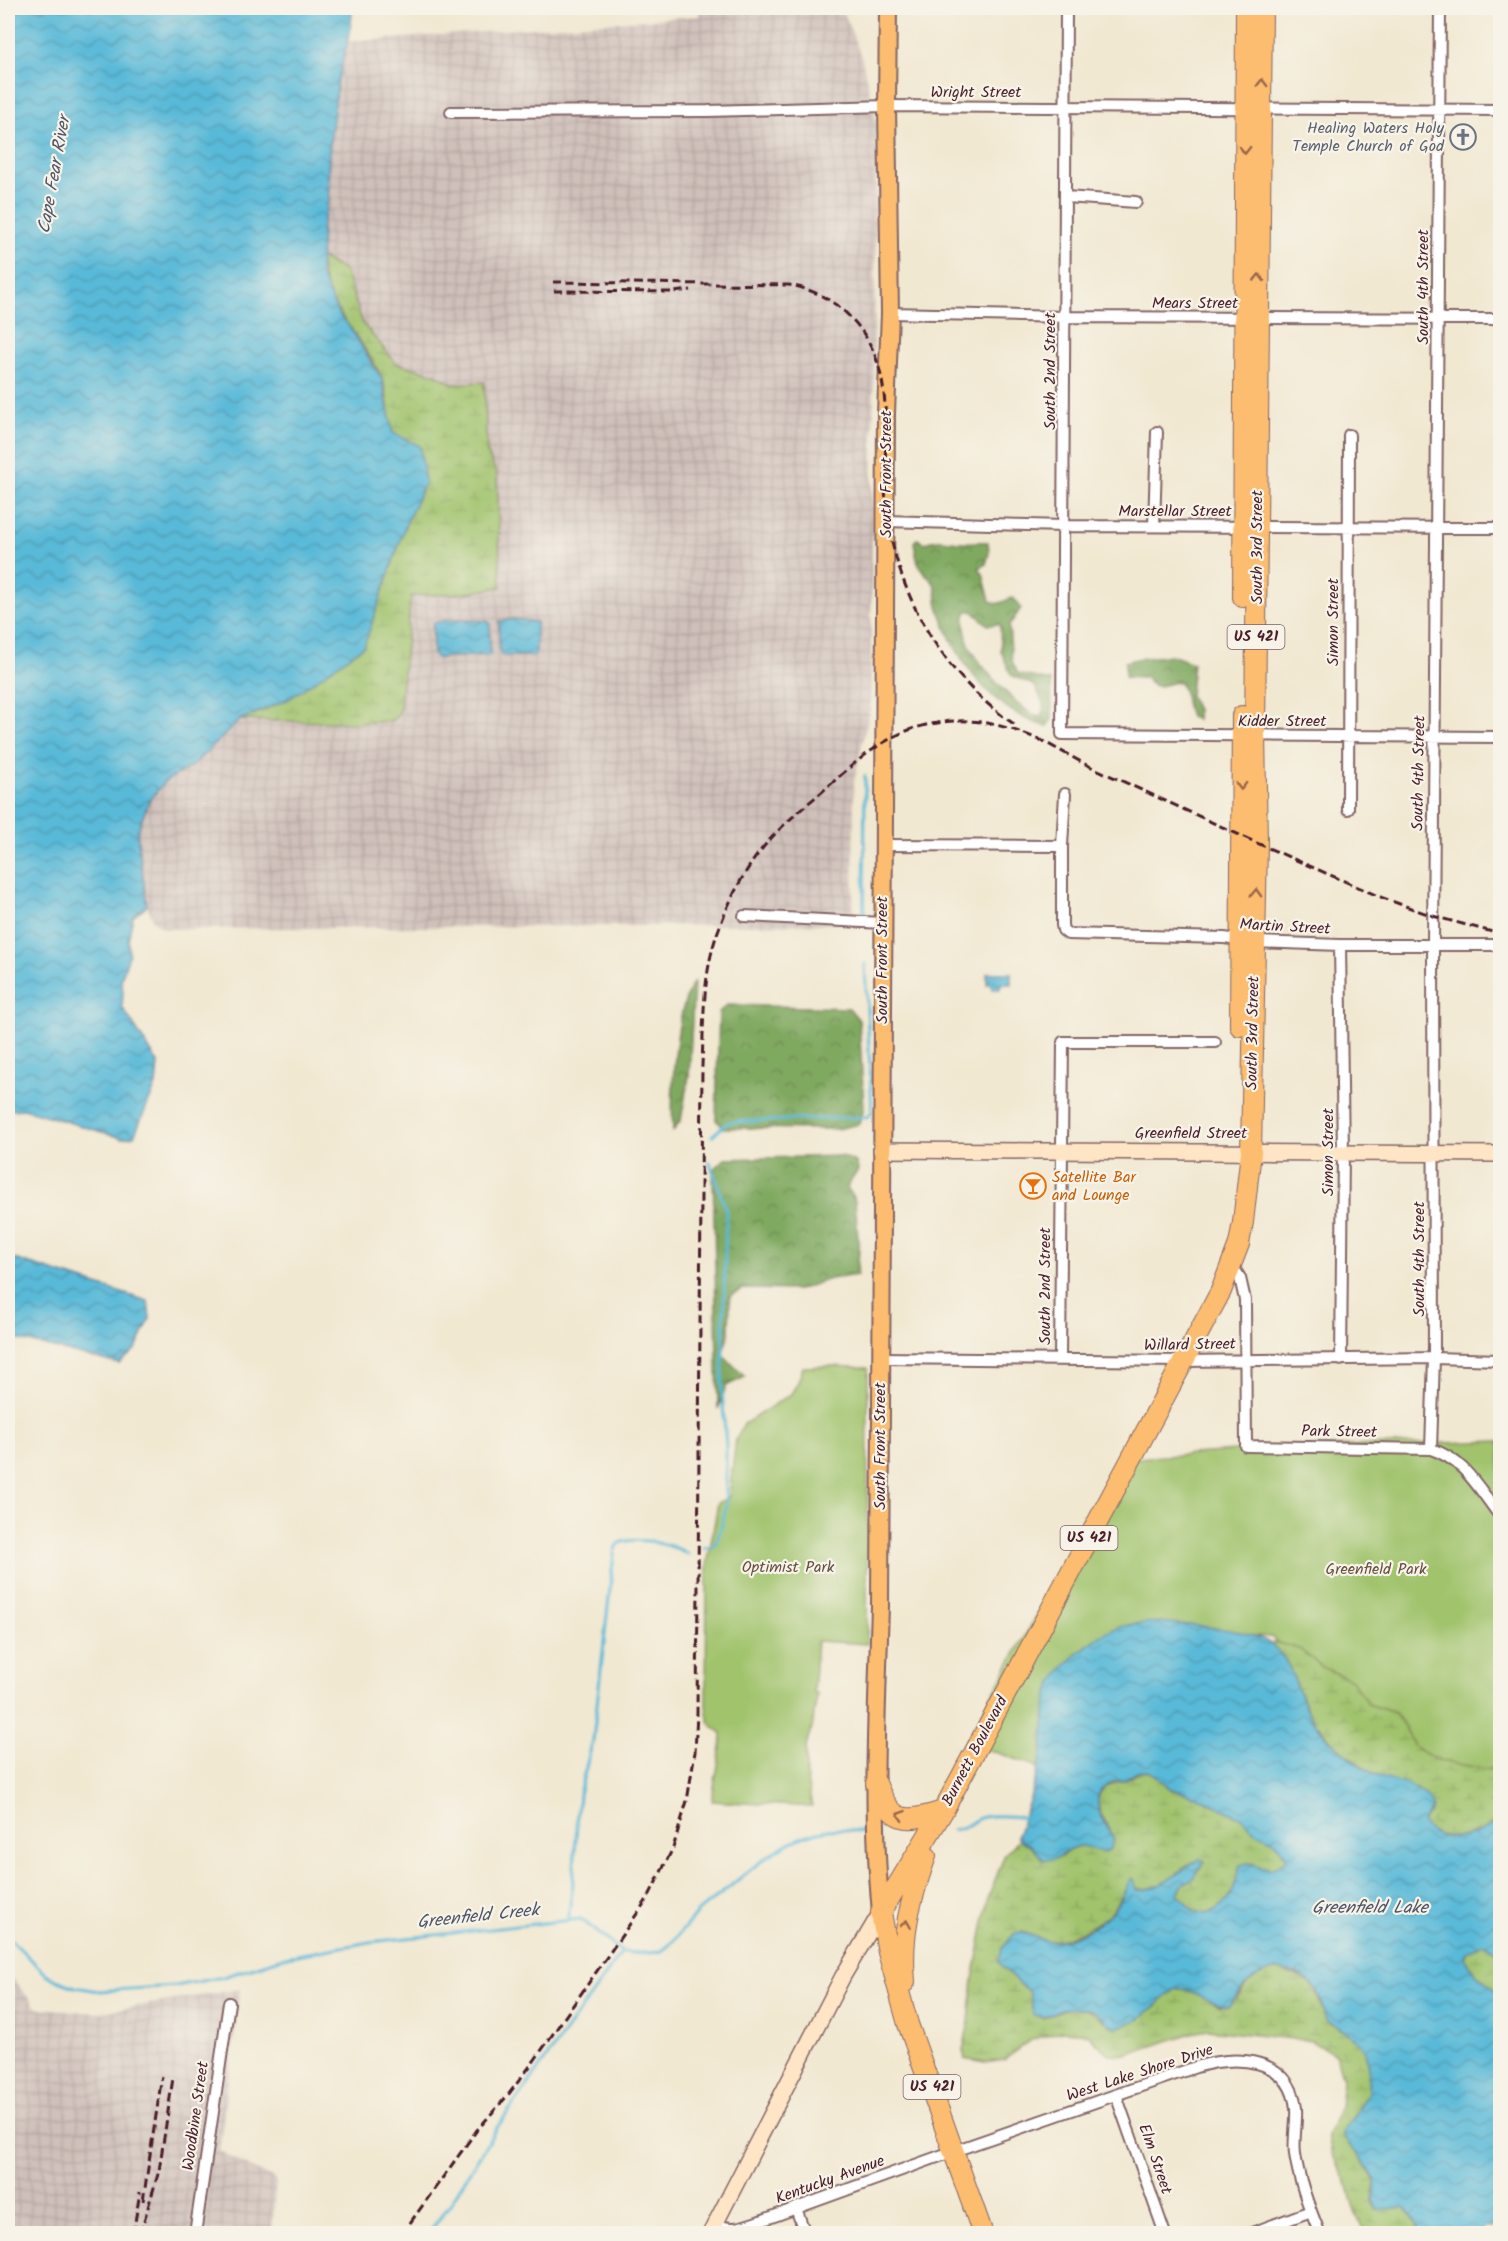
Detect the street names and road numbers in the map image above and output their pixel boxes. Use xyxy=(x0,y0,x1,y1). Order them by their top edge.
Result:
street label: Wright Street xyxy=(931,80,1022,105)
street label: South 4th Street xyxy=(1411,229,1436,345)
street label: Mears Street xyxy=(1152,291,1239,316)
street label: South 2nd Street xyxy=(1038,311,1063,430)
street label: South Front Street xyxy=(874,410,899,538)
street label: South 3rd Street xyxy=(1245,489,1270,604)
street label: Marstellar Street xyxy=(1118,499,1232,524)
street label: Simon Street xyxy=(1321,577,1346,666)
road number: US 421 xyxy=(1228,625,1284,649)
street label: Kidder Street xyxy=(1238,709,1327,734)
street label: South 4th Street xyxy=(1405,714,1433,831)
street label: South Front Street xyxy=(870,896,895,1024)
street label: Martin Street xyxy=(1239,912,1332,942)
street label: South 3rd Street xyxy=(1240,975,1267,1090)
street label: Simon Street xyxy=(1316,1107,1341,1196)
street label: Greenfield Street xyxy=(1135,1121,1248,1146)
street label: South 4th Street xyxy=(1407,1201,1432,1317)
street label: South 2nd Street xyxy=(1033,1226,1058,1345)
street label: Willard Street xyxy=(1144,1332,1237,1358)
street label: South Front Street xyxy=(868,1382,893,1510)
street label: Park Street xyxy=(1301,1419,1378,1445)
road number: US 421 xyxy=(1060,1526,1118,1550)
street label: Burnett Boulevard xyxy=(935,1691,1015,1811)
street label: West Lake Shore Drive xyxy=(1063,2037,1217,2109)
street label: Woodbine Street xyxy=(176,2059,216,2172)
road number: US 421 xyxy=(904,2075,960,2099)
street label: Elm Street xyxy=(1131,2120,1179,2198)
street label: Kentucky Avenue xyxy=(772,2149,888,2211)

